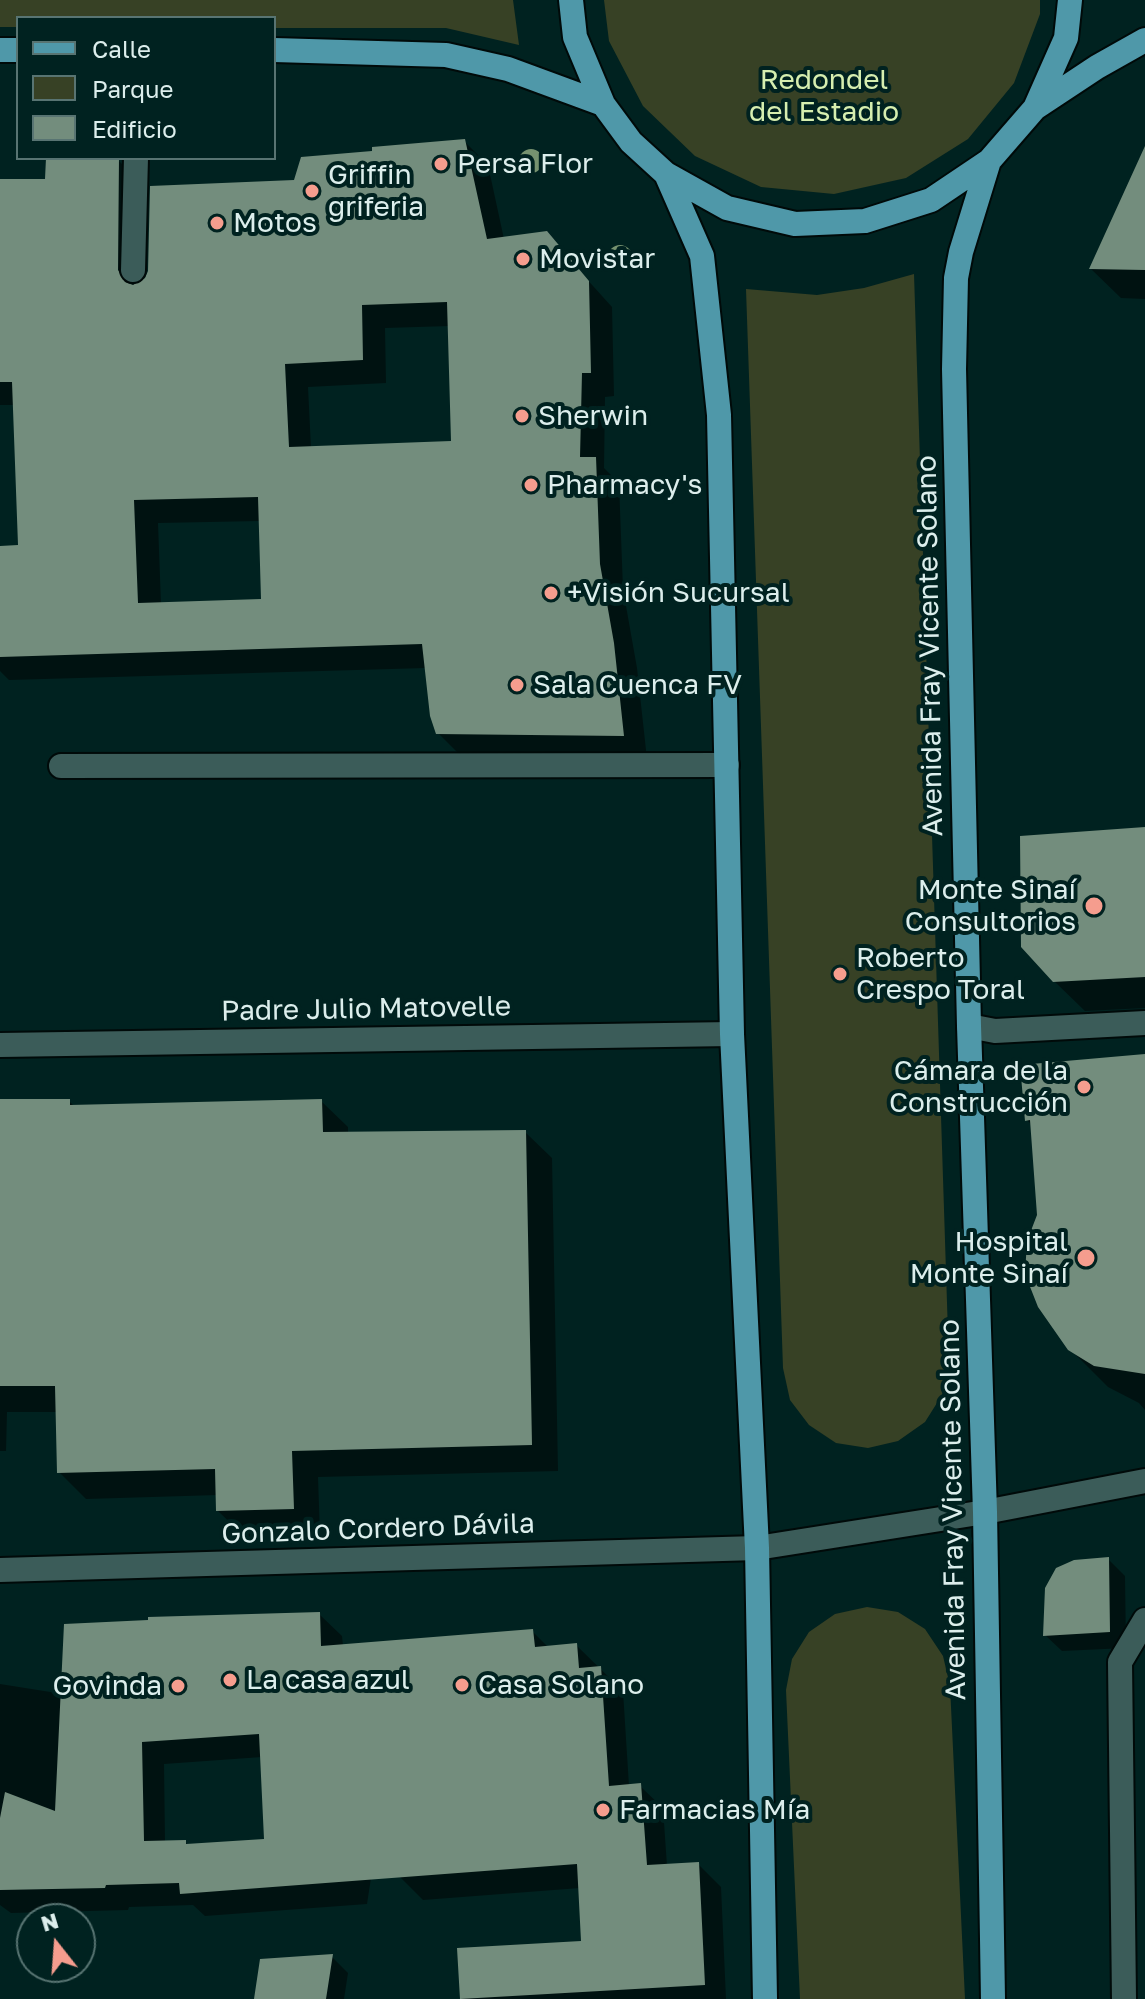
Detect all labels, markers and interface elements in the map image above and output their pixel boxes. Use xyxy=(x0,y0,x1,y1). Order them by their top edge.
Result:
legend xyxy=(16,16,276,160)
text: Calle xyxy=(92,34,151,63)
park label: Redondel del Estadio xyxy=(749,63,899,129)
text: Parque xyxy=(92,74,173,103)
text: Edificio xyxy=(92,114,177,143)
place label: Persa Flor xyxy=(457,147,593,181)
marker: Persa Flor xyxy=(432,155,450,173)
place label: Griffin griferia xyxy=(328,158,424,224)
marker: Griffin griferia xyxy=(303,182,321,200)
place label: Motos xyxy=(233,206,317,240)
marker: Motos xyxy=(208,214,226,232)
place label: Movistar xyxy=(539,242,655,276)
marker: Movistar xyxy=(514,250,532,268)
place label: Sherwin xyxy=(538,399,648,433)
marker: Sherwin xyxy=(513,407,531,425)
street label: Avenida Fray Vicente Solano xyxy=(910,455,950,837)
place label: Pharmacy's xyxy=(547,468,702,502)
marker: Pharmacy's xyxy=(522,476,540,494)
place label: +Visión Sucursal xyxy=(567,576,790,610)
marker: +Visión Sucursal xyxy=(542,584,560,602)
place label: Sala Cuenca FV xyxy=(533,668,742,702)
marker: Sala Cuenca FV xyxy=(508,676,526,694)
place label: Monte Sinaí Consultorios xyxy=(905,873,1076,939)
marker: Monte Sinaí Consultorios xyxy=(1083,895,1105,917)
place label: Roberto Crespo Toral xyxy=(856,941,1025,1007)
marker: Roberto Crespo Toral xyxy=(831,965,849,983)
street label: Padre Julio Matovelle xyxy=(221,990,511,1028)
place label: Cámara de la Construcción xyxy=(889,1054,1068,1120)
marker: Cámara de la Construcción xyxy=(1075,1078,1093,1096)
place label: Hospital Monte Sinaí xyxy=(910,1225,1068,1291)
marker: Hospital Monte Sinaí xyxy=(1075,1247,1097,1269)
street label: Avenida Fray Vicente Solano xyxy=(933,1319,973,1701)
street label: Gonzalo Cordero Dávila xyxy=(221,1507,535,1551)
place label: La casa azul xyxy=(246,1663,410,1697)
place label: Casa Solano xyxy=(478,1668,644,1702)
place label: Govinda xyxy=(53,1669,162,1703)
marker: La casa azul xyxy=(221,1671,239,1689)
marker: Casa Solano xyxy=(453,1676,471,1694)
marker: Govinda xyxy=(169,1677,187,1695)
place label: Farmacias Mía xyxy=(619,1793,810,1827)
marker: Farmacias Mía xyxy=(594,1801,612,1819)
north arrow xyxy=(16,1903,96,1983)
text: N xyxy=(37,1906,61,1937)

